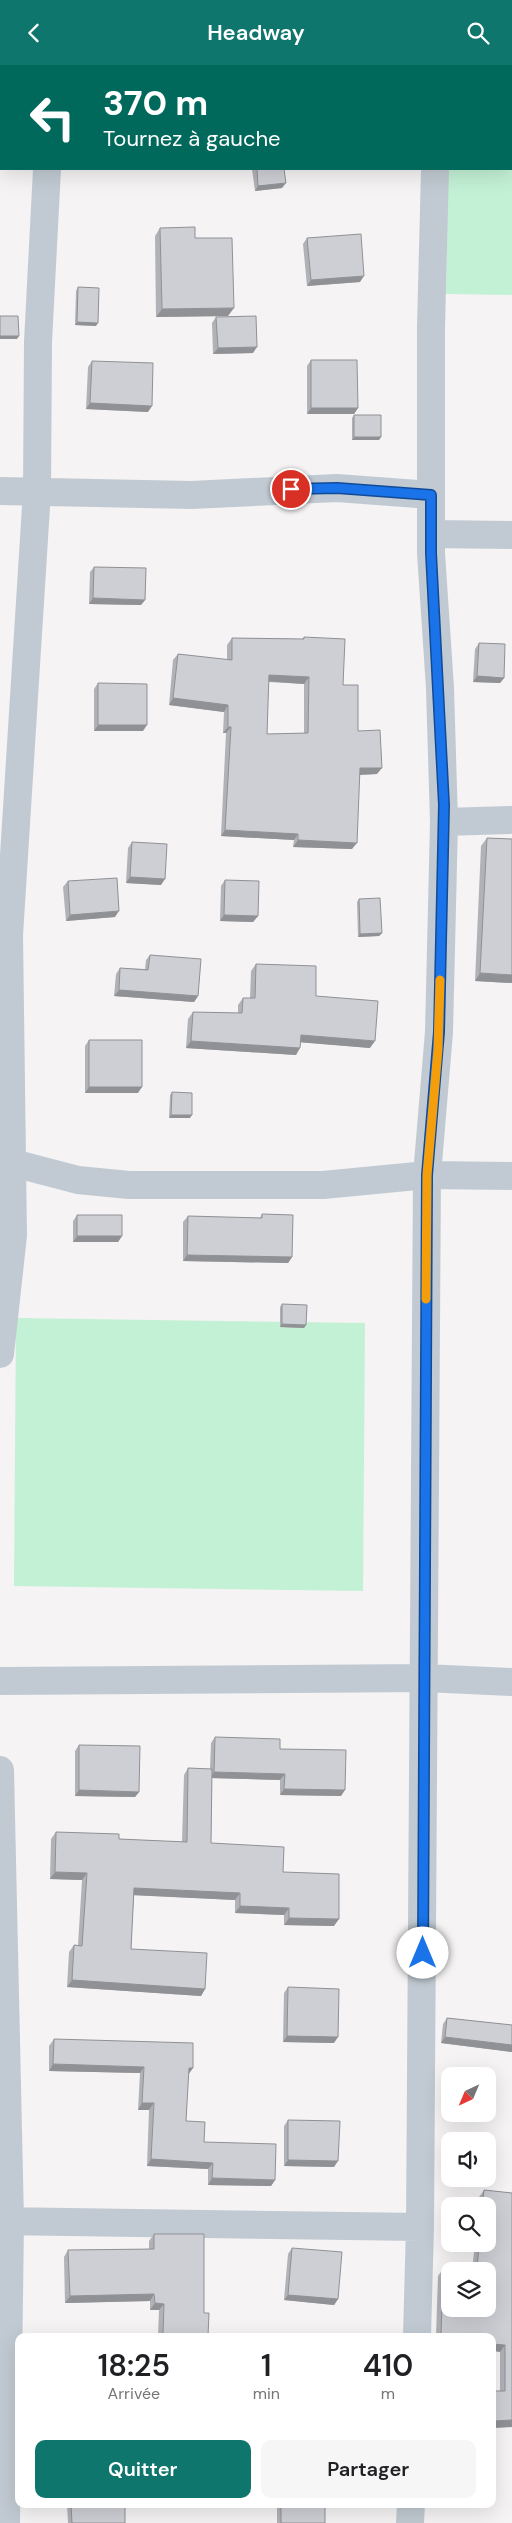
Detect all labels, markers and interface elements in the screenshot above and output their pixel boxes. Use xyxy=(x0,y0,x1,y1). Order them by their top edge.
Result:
text: Headway xyxy=(207,18,305,47)
icon: back xyxy=(20,19,48,47)
icon: search xyxy=(464,19,492,47)
text: 370 m xyxy=(103,80,208,126)
icon: left xyxy=(20,85,85,150)
text: Tournez à gauche xyxy=(103,124,281,153)
pin xyxy=(270,468,312,510)
icon: arrive xyxy=(277,475,305,503)
position arrow xyxy=(396,1926,448,1978)
north arrow xyxy=(441,2067,496,2123)
map controls xyxy=(441,2067,496,2317)
button: sound xyxy=(441,2132,496,2187)
button: search xyxy=(441,2197,496,2252)
button: layers xyxy=(441,2262,496,2317)
text: 18:25 xyxy=(98,2346,170,2385)
text: 1 xyxy=(261,2346,272,2385)
text: 410 xyxy=(363,2346,413,2385)
text: Arrivée xyxy=(108,2383,160,2404)
text: min xyxy=(253,2383,280,2404)
text: m xyxy=(381,2383,395,2404)
button: Quitter xyxy=(35,2440,251,2498)
button: Partager xyxy=(261,2440,476,2498)

